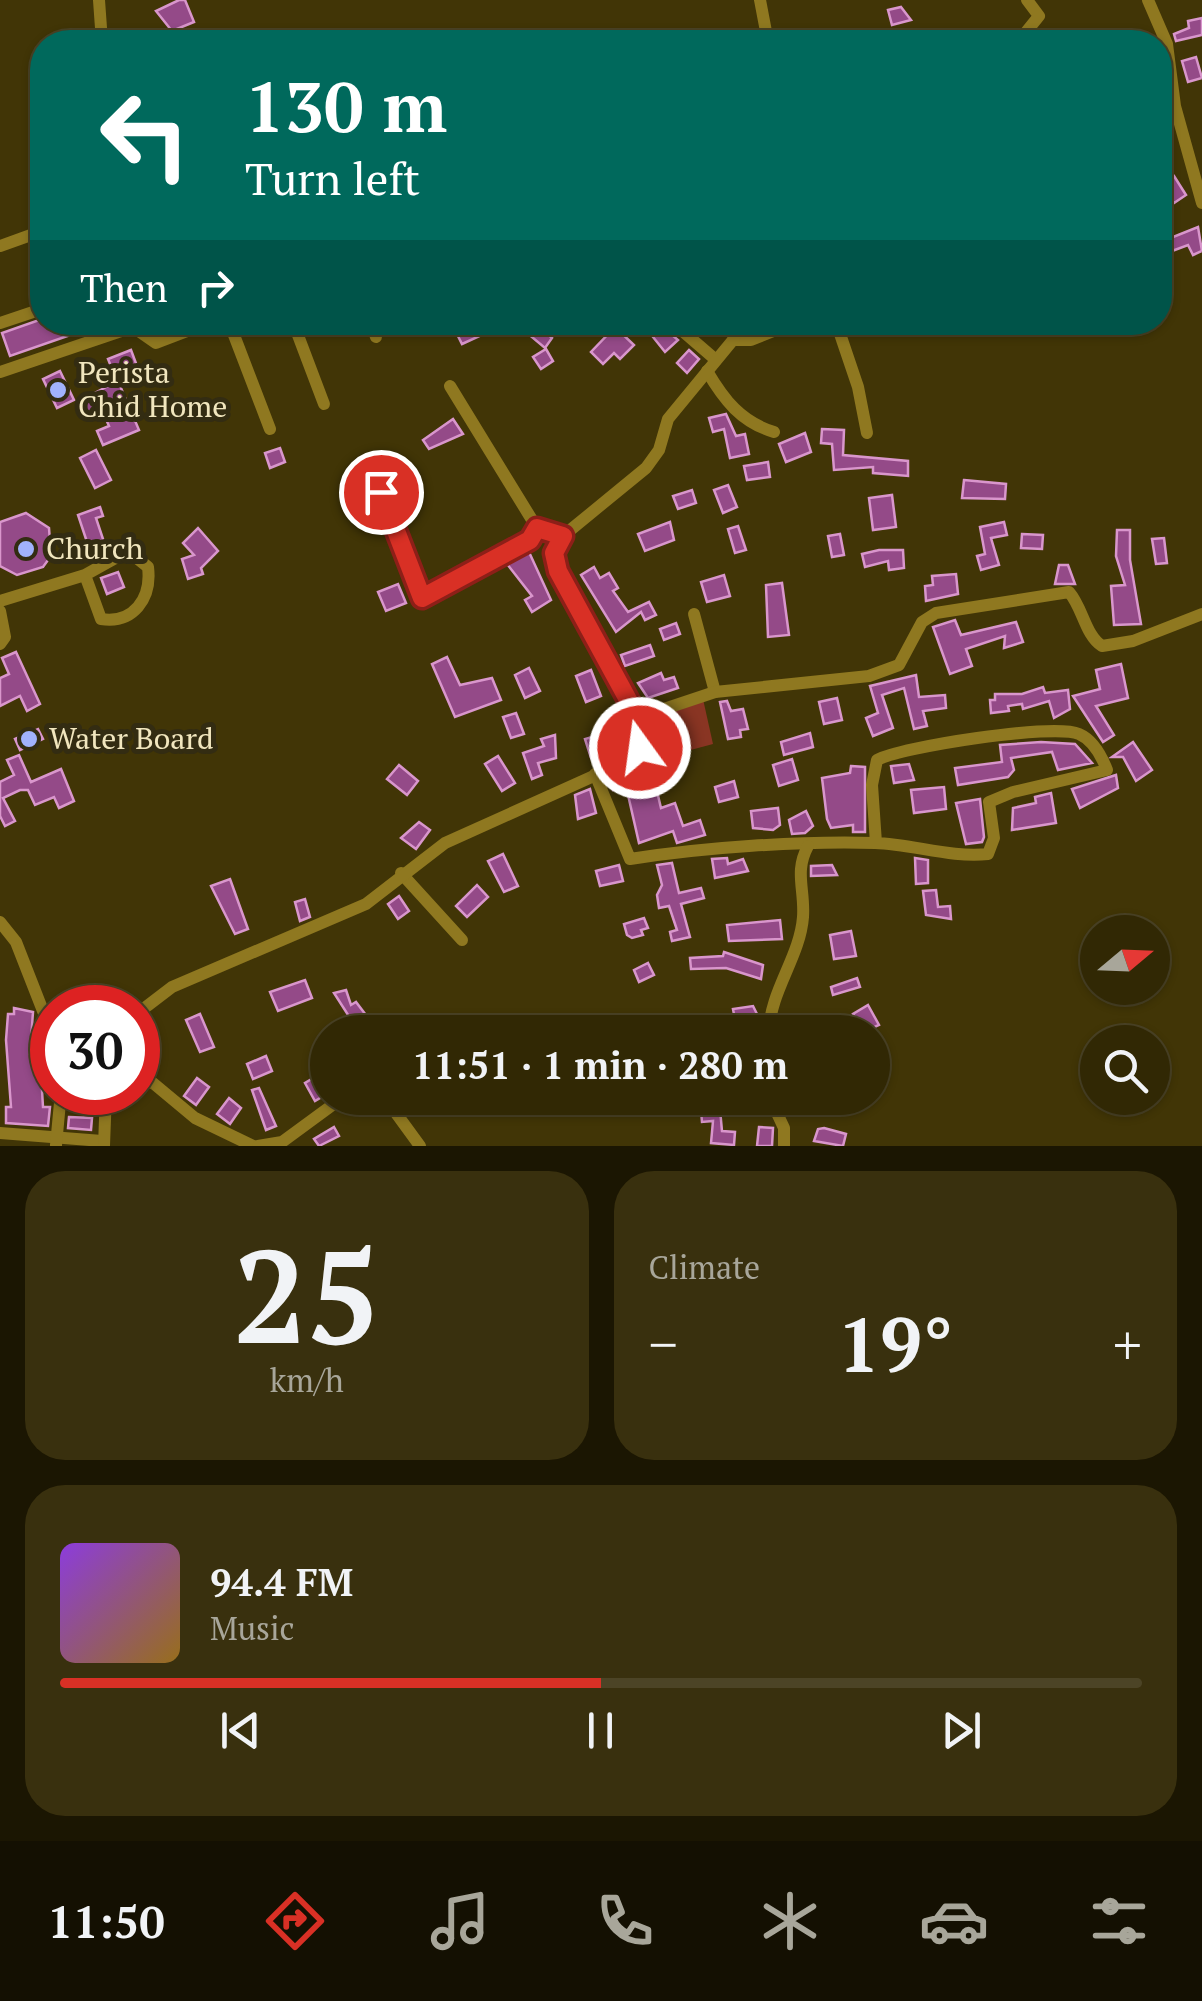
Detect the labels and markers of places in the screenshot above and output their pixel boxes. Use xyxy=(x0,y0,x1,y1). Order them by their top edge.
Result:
place label: Perista Chid Home xyxy=(78,352,227,426)
marker: Perista Chid Home xyxy=(47,379,69,401)
pin xyxy=(339,450,424,535)
place label: Church xyxy=(46,528,144,568)
marker: Church xyxy=(15,538,37,560)
place label: Water Board xyxy=(49,718,214,758)
marker: Water Board xyxy=(18,728,40,750)

